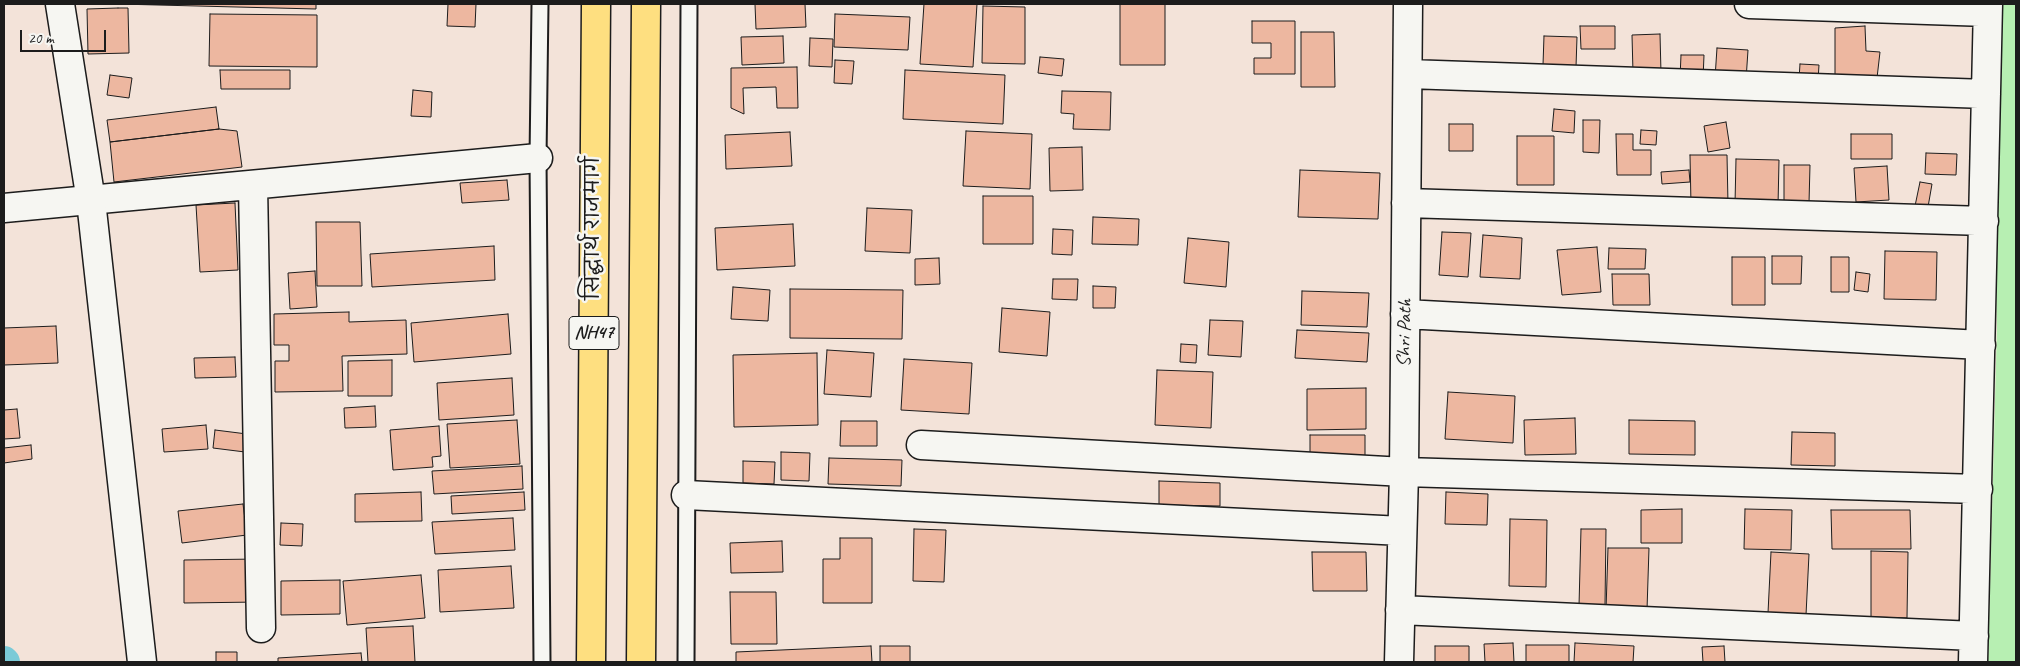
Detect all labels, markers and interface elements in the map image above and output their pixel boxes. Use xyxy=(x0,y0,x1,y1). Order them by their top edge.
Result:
scale bar xyxy=(22,20,109,52)
text: 20 m xyxy=(28,29,54,48)
street label: सिद्धार्थ राजमार्ग xyxy=(582,156,606,300)
street label: Shri Path xyxy=(1392,299,1418,367)
road number: NH47 xyxy=(569,316,619,349)

